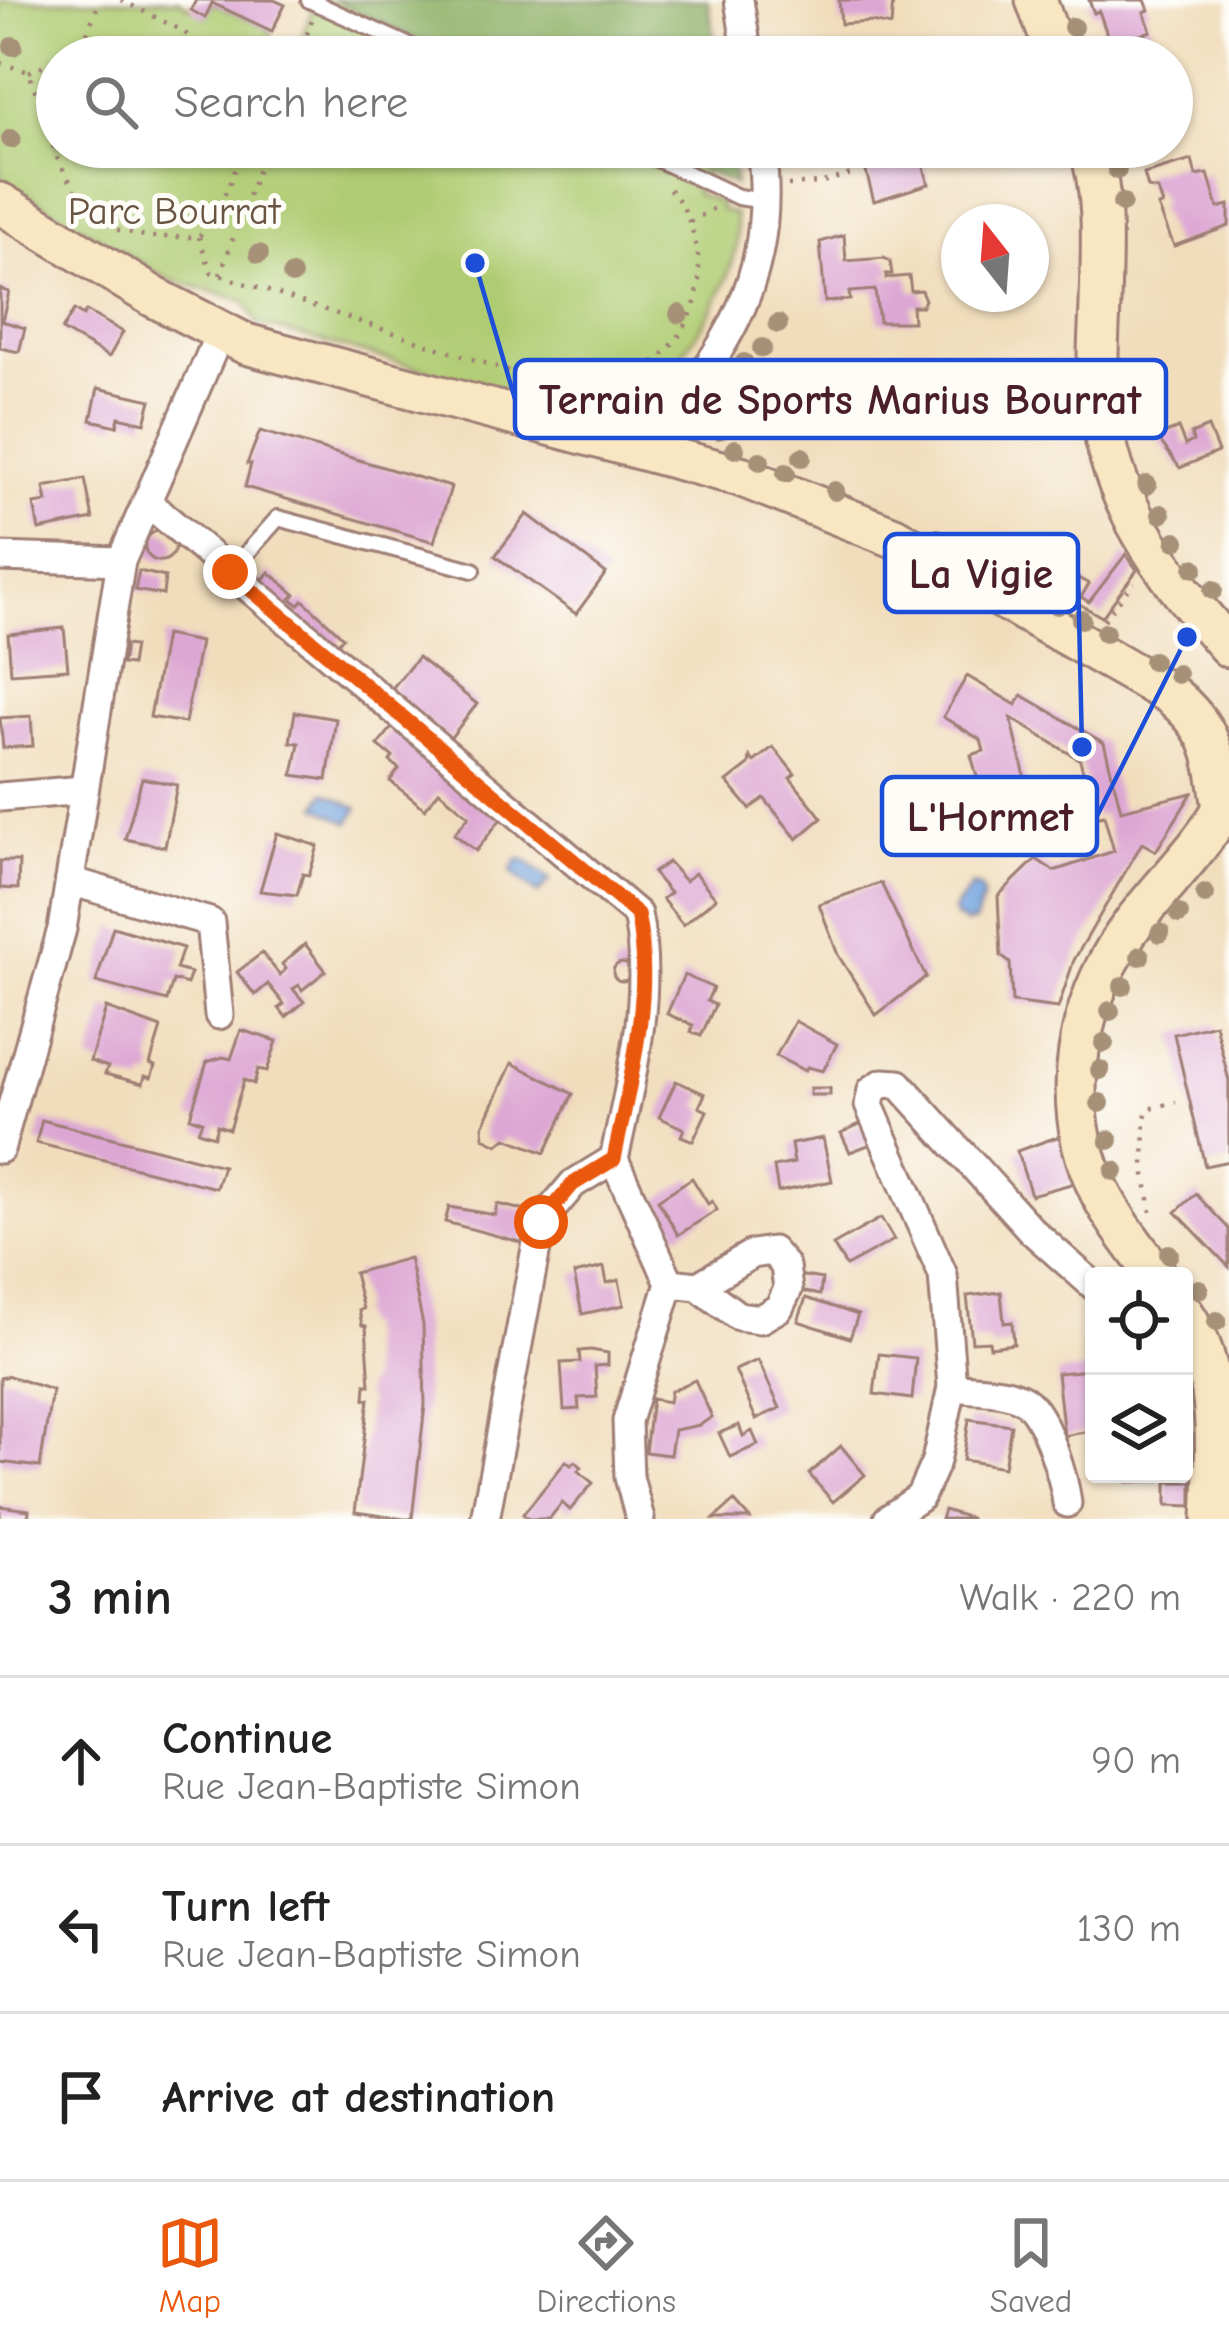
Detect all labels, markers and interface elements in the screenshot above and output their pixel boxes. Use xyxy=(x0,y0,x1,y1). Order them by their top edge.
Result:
search box xyxy=(36,36,1193,168)
icon: search xyxy=(78,69,144,135)
text: Search here xyxy=(174,76,408,128)
park label: Parc Bourrat xyxy=(68,189,282,234)
north arrow xyxy=(941,204,1049,312)
callout: Terrain de Sports Marius Bourrat xyxy=(515,360,1166,438)
text: Terrain de Sports Marius Bourrat xyxy=(539,376,1142,425)
callout: La Vigie xyxy=(885,534,1078,612)
route end xyxy=(203,545,257,599)
text: La Vigie xyxy=(909,550,1053,599)
callout: L'Hormet xyxy=(882,777,1097,855)
text: L'Hormet xyxy=(907,793,1075,842)
route start xyxy=(514,1195,568,1249)
map controls xyxy=(1085,1267,1193,1483)
button: locate xyxy=(1085,1267,1193,1375)
button: layers xyxy=(1085,1375,1193,1483)
text: 3 min xyxy=(48,1568,172,1627)
text: Walk · 220 m xyxy=(960,1575,1181,1620)
text: Continue xyxy=(162,1712,332,1764)
icon: ahead xyxy=(48,1728,114,1794)
text: 90 m xyxy=(1091,1738,1181,1783)
text: Rue Jean-Baptiste Simon xyxy=(162,1764,581,1809)
text: Turn left xyxy=(162,1880,329,1932)
icon: left xyxy=(48,1896,114,1962)
text: 130 m xyxy=(1077,1906,1181,1951)
text: Rue Jean-Baptiste Simon xyxy=(162,1932,581,1977)
icon: arrive xyxy=(48,2064,114,2130)
text: Arrive at destination xyxy=(162,2071,555,2123)
tab: Map xyxy=(157,2210,223,2320)
tab: Directions xyxy=(537,2210,676,2320)
tab: Saved xyxy=(990,2210,1072,2320)

